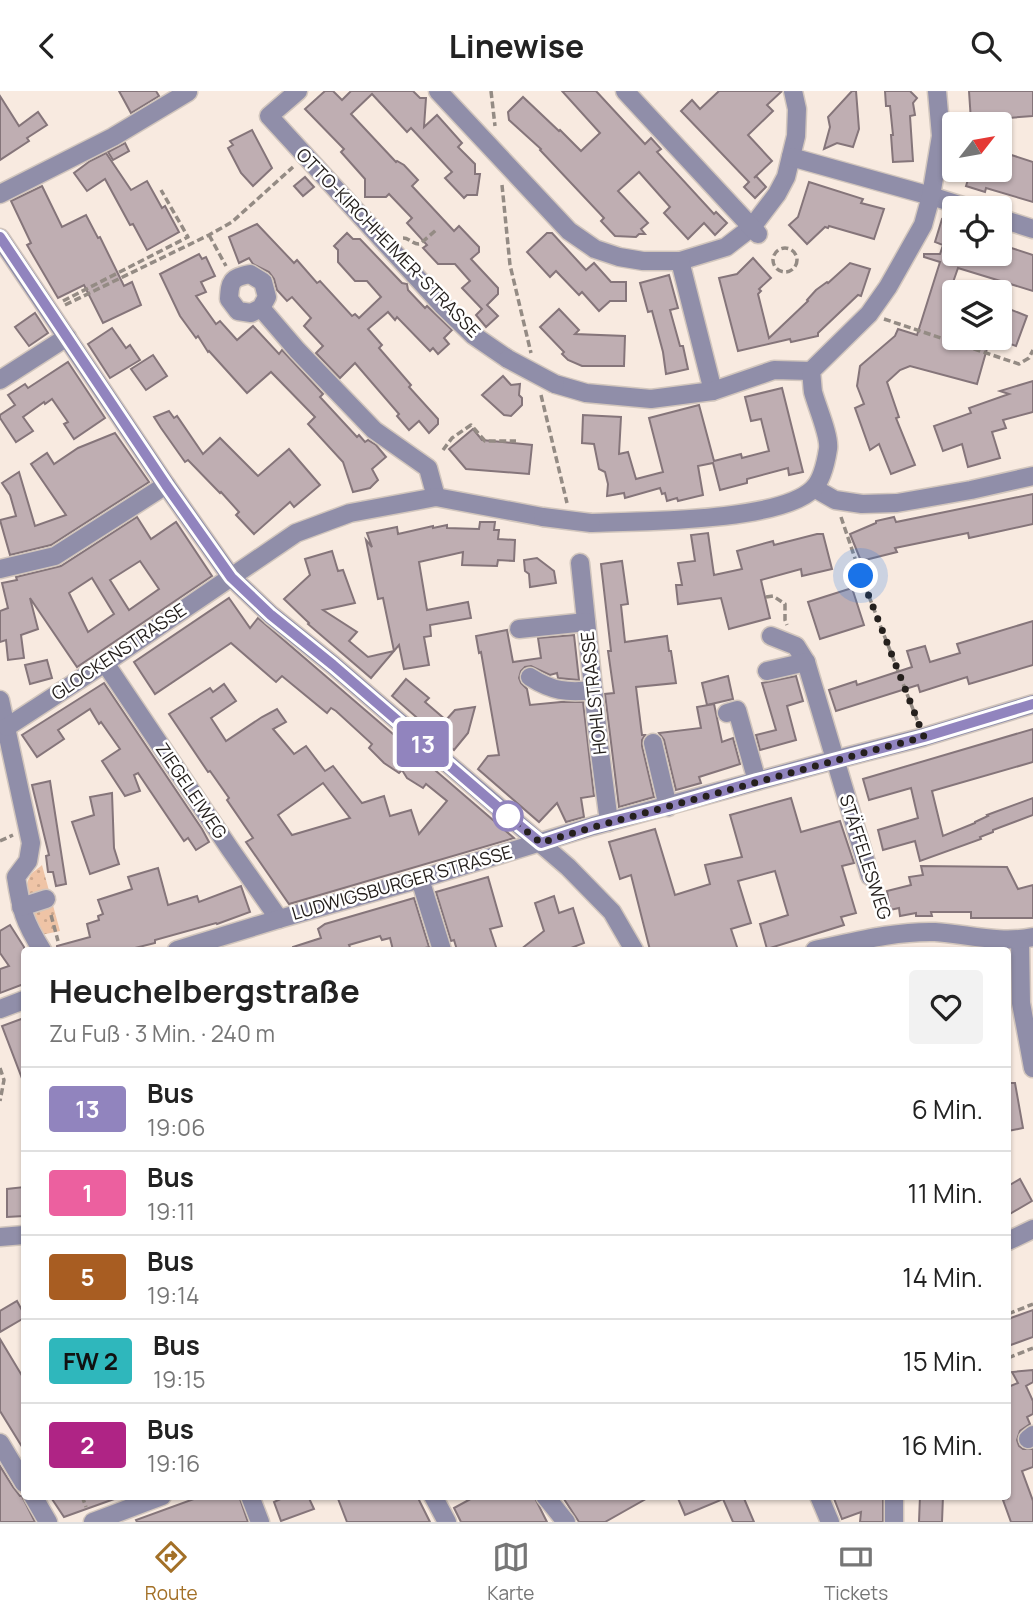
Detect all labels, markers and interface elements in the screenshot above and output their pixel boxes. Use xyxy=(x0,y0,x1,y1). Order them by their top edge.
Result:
text: Linewise xyxy=(449,24,584,68)
icon: back xyxy=(28,27,66,65)
icon: search xyxy=(967,27,1005,65)
north arrow xyxy=(942,112,1012,182)
map controls xyxy=(942,112,1012,350)
street label: OTTO-KIRCHHEIMER-STRASSE xyxy=(291,142,486,342)
button: locate xyxy=(942,196,1012,266)
button: layers xyxy=(942,280,1012,350)
your location xyxy=(843,558,878,593)
street label: GLOCKENSTRASSE xyxy=(46,597,190,705)
street label: HOHLSTRASSE xyxy=(575,630,611,756)
line badge: 13 xyxy=(392,721,454,767)
text: 13 xyxy=(411,727,435,760)
street label: ZIEGELEIWEG xyxy=(151,738,233,843)
street label: STÄFFELESWEG xyxy=(834,791,898,923)
unlabelled marker xyxy=(493,801,523,831)
street label: LUDWIGSBURGER STRASSE xyxy=(289,839,515,925)
text: Heuchelbergstraße xyxy=(49,968,360,1013)
button: heart xyxy=(909,970,983,1044)
text: Zu Fuß · 3 Min. · 240 m xyxy=(49,1017,275,1049)
text: Bus xyxy=(147,1075,194,1111)
text: 6 Min. xyxy=(912,1091,983,1127)
text: 13 xyxy=(75,1092,100,1125)
text: 19:06 xyxy=(147,1111,205,1143)
text: Bus xyxy=(147,1159,194,1195)
text: 11 Min. xyxy=(908,1175,983,1211)
text: 1 xyxy=(82,1176,93,1209)
text: 19:11 xyxy=(147,1195,195,1227)
text: Bus xyxy=(147,1243,194,1279)
text: 14 Min. xyxy=(902,1259,983,1295)
text: 5 xyxy=(80,1260,95,1293)
text: 19:14 xyxy=(147,1279,200,1311)
text: Bus xyxy=(153,1327,200,1363)
text: 15 Min. xyxy=(903,1343,983,1379)
text: FW 2 xyxy=(63,1344,118,1377)
text: 19:15 xyxy=(153,1363,205,1395)
text: Bus xyxy=(147,1411,194,1447)
text: 16 Min. xyxy=(902,1427,983,1463)
text: 2 xyxy=(80,1428,95,1461)
text: 19:16 xyxy=(147,1447,200,1479)
tab: Route xyxy=(145,1538,198,1606)
tab: Karte xyxy=(487,1538,534,1606)
tab: Tickets xyxy=(824,1538,888,1606)

